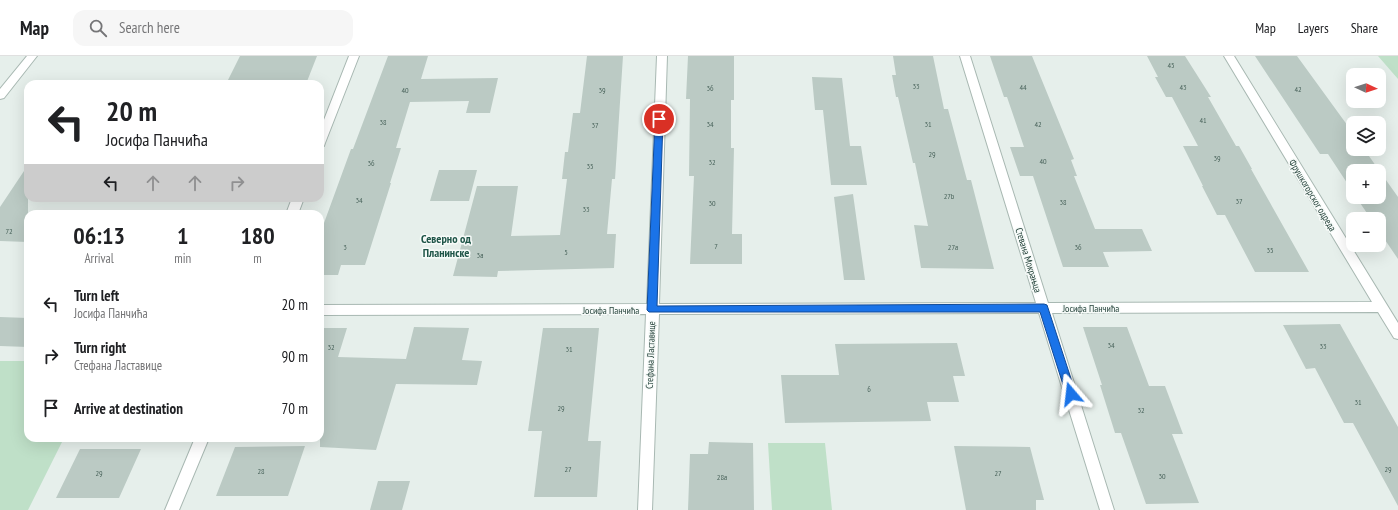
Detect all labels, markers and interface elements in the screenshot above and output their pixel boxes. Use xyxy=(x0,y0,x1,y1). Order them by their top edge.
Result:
search box xyxy=(73,10,353,46)
text: Map xyxy=(20,16,49,40)
icon: search xyxy=(87,17,109,39)
text: Search here xyxy=(119,18,180,37)
text: Map xyxy=(1255,19,1276,37)
text: Layers xyxy=(1298,19,1329,37)
text: Share xyxy=(1351,19,1378,37)
house number: 45 xyxy=(1167,60,1175,70)
north arrow xyxy=(1346,68,1386,108)
map controls xyxy=(1346,68,1386,252)
house number: 33 xyxy=(912,81,920,91)
house number: 44 xyxy=(1019,82,1027,92)
house number: 43 xyxy=(1179,82,1187,92)
house number: 36 xyxy=(706,83,714,93)
house number: 42 xyxy=(1294,84,1302,94)
house number: 40 xyxy=(401,85,409,95)
house number: 39 xyxy=(598,85,606,95)
text: 20 m xyxy=(106,92,157,129)
icon: left xyxy=(40,96,92,148)
pin xyxy=(642,102,676,136)
icon: arrive xyxy=(648,108,670,130)
house number: 41 xyxy=(1199,115,1207,125)
button: layers xyxy=(1346,116,1386,156)
house number: 38 xyxy=(379,117,387,127)
house number: 34 xyxy=(706,119,714,129)
house number: 31 xyxy=(924,119,932,129)
house number: 42 xyxy=(1034,119,1042,129)
house number: 37 xyxy=(591,120,599,130)
text: Јосифа Панчића xyxy=(106,128,208,151)
house number: 29 xyxy=(928,149,936,159)
house number: 39 xyxy=(1213,153,1221,163)
house number: 40 xyxy=(1039,156,1047,166)
house number: 32 xyxy=(708,157,716,167)
street label: Фрушкогорског одреда xyxy=(1286,157,1339,234)
house number: 36 xyxy=(367,158,375,168)
house number: 35 xyxy=(586,161,594,171)
button: + xyxy=(1346,164,1386,204)
icon: left xyxy=(100,172,122,194)
icon: ahead xyxy=(142,172,164,194)
icon: ahead xyxy=(184,172,206,194)
icon: right xyxy=(226,172,248,194)
house number: 27b xyxy=(944,191,955,201)
house number: 34 xyxy=(355,195,363,205)
house number: 37 xyxy=(1235,196,1243,206)
house number: 38 xyxy=(1059,197,1067,207)
house number: 30 xyxy=(708,198,716,208)
house number: 33 xyxy=(582,204,590,214)
button: − xyxy=(1346,212,1386,252)
text: 06:13 xyxy=(73,220,125,251)
text: 1 xyxy=(177,220,188,251)
text: 180 xyxy=(240,220,275,251)
house number: 72 xyxy=(5,226,13,236)
street label: Стевана Мокрањца xyxy=(1012,226,1045,294)
district label: Северно од Планинске xyxy=(421,231,471,260)
house number: 7 xyxy=(714,241,718,251)
house number: 3 xyxy=(343,242,347,252)
house number: 27a xyxy=(948,242,958,252)
house number: 36 xyxy=(1074,242,1082,252)
house number: 35 xyxy=(1266,245,1274,255)
house number: 5 xyxy=(564,247,568,257)
text: Arrival xyxy=(84,250,114,267)
text: min xyxy=(174,250,191,267)
text: m xyxy=(253,250,262,267)
house number: 3a xyxy=(477,250,483,260)
text: Turn left xyxy=(74,286,119,305)
icon: left xyxy=(40,293,62,315)
text: 20 m xyxy=(282,295,308,314)
street label: Јосифа Панчића xyxy=(1062,302,1119,315)
street label: Јосифа Панчића xyxy=(582,304,639,317)
text: Јосифа Панчића xyxy=(74,305,148,322)
street label: Стефана Ластавице xyxy=(643,321,658,389)
text: Turn right xyxy=(74,338,126,357)
house number: 34 xyxy=(1107,340,1115,350)
house number: 33 xyxy=(1319,341,1327,351)
house number: 32 xyxy=(327,342,335,352)
house number: 31 xyxy=(565,344,573,354)
icon: right xyxy=(40,345,62,367)
text: 90 m xyxy=(282,347,308,366)
text: Стефана Ластавице xyxy=(74,357,162,374)
position arrow xyxy=(1050,373,1092,415)
house number: 6 xyxy=(867,384,871,394)
icon: arrive xyxy=(40,397,62,419)
house number: 31 xyxy=(1354,397,1362,407)
text: Arrive at destination xyxy=(74,399,183,418)
text: 70 m xyxy=(282,399,308,418)
house number: 29 xyxy=(557,403,565,413)
house number: 32 xyxy=(1137,405,1145,415)
house number: 27 xyxy=(564,464,572,474)
house number: 29 xyxy=(1384,464,1392,474)
house number: 28 xyxy=(257,466,265,476)
house number: 29 xyxy=(95,468,103,478)
house number: 27 xyxy=(994,468,1002,478)
house number: 30 xyxy=(1158,471,1166,481)
house number: 28a xyxy=(717,472,727,482)

